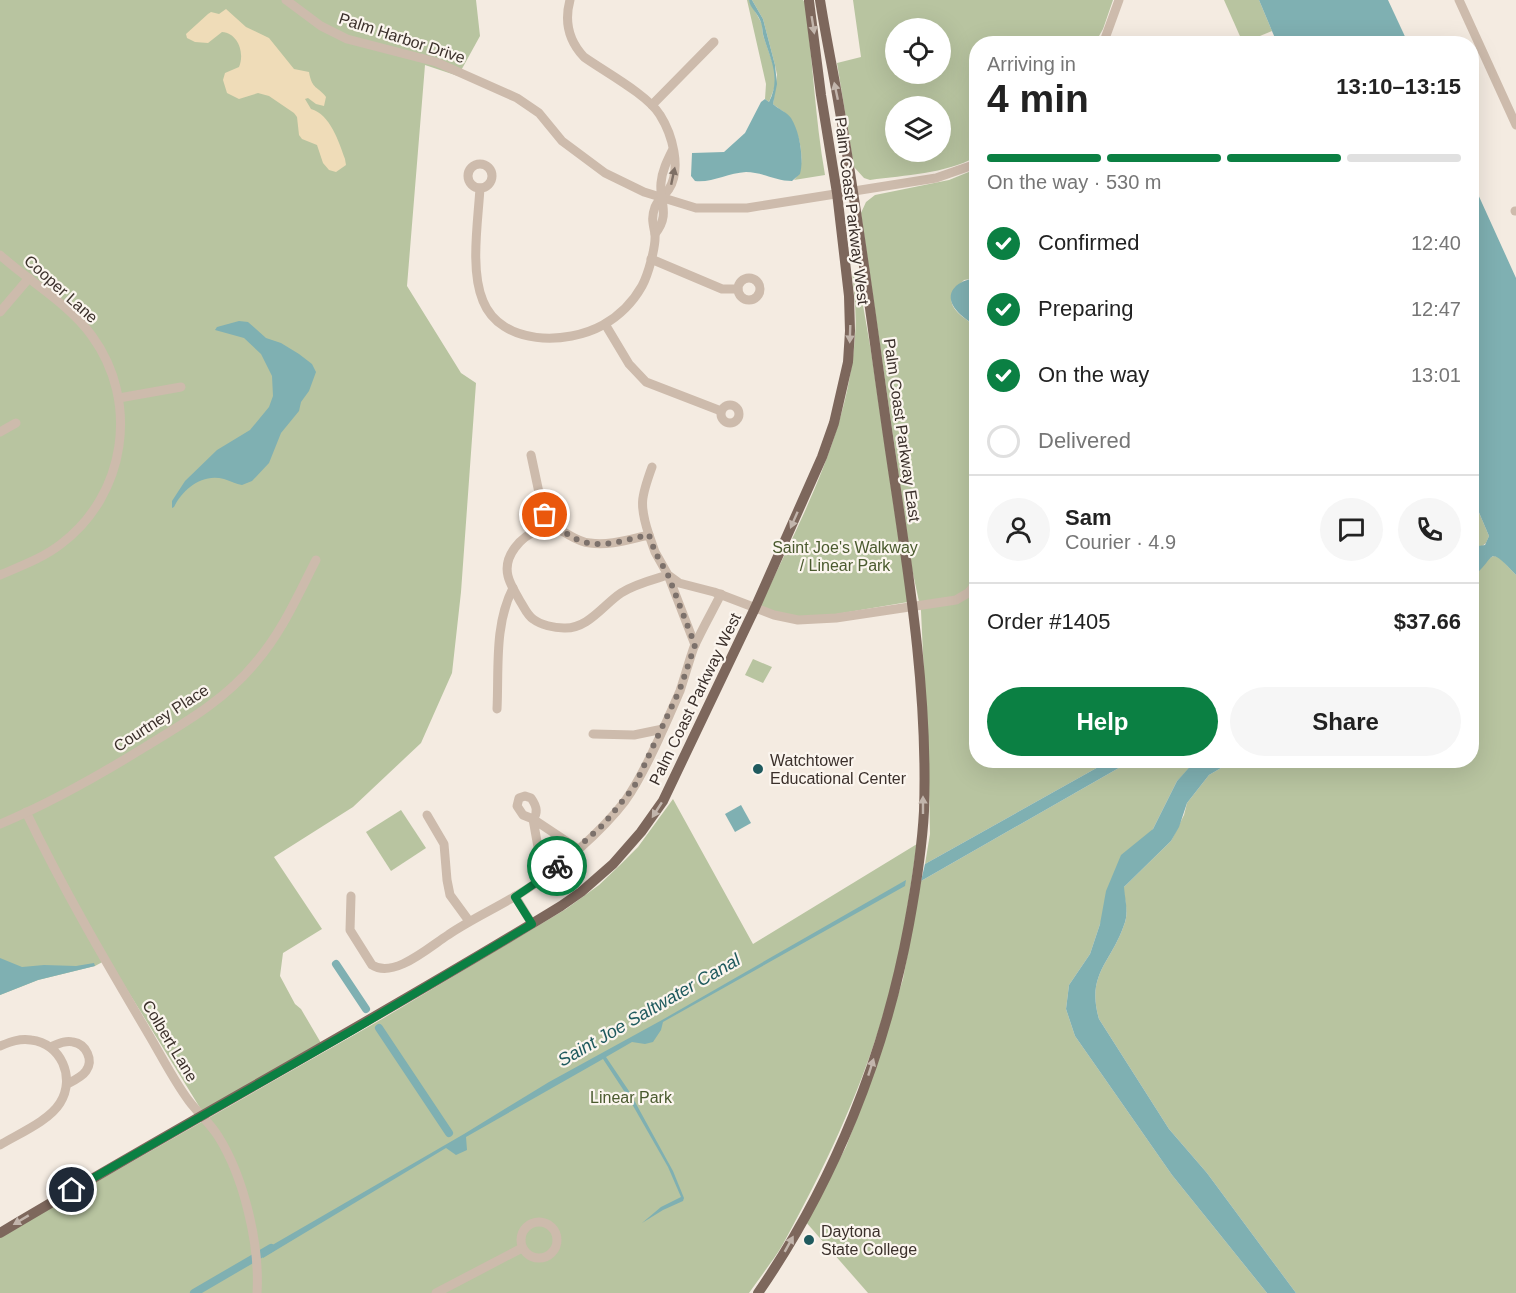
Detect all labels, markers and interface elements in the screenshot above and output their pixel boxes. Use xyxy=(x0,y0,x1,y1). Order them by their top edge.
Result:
street label: Palm Harbor Drive xyxy=(337,10,467,66)
one-way arrow xyxy=(809,16,818,35)
map controls xyxy=(885,18,951,162)
button: locate xyxy=(885,18,951,84)
text: Arriving in xyxy=(987,53,1076,75)
text: 13:10–13:15 xyxy=(1336,74,1461,99)
text: 4 min xyxy=(987,77,1089,120)
one-way arrow xyxy=(831,81,840,100)
button: layers xyxy=(885,96,951,162)
street label: Palm Coast Parkway West xyxy=(832,116,872,306)
one-way arrow xyxy=(669,166,678,185)
text: On the way · 530 m xyxy=(987,171,1162,193)
icon: check xyxy=(987,227,1020,260)
text: Confirmed xyxy=(1038,230,1139,255)
text: 12:40 xyxy=(1411,232,1461,254)
street label: Cooper Lane xyxy=(21,252,101,326)
icon: check xyxy=(987,293,1020,326)
text: Preparing xyxy=(1038,296,1133,321)
text: 12:47 xyxy=(1411,298,1461,320)
one-way arrow xyxy=(845,325,855,344)
street label: Palm Coast Parkway East xyxy=(881,337,923,523)
icon: check xyxy=(987,359,1020,392)
text: On the way xyxy=(1038,362,1149,387)
text: 13:01 xyxy=(1411,364,1461,386)
text: Delivered xyxy=(1038,428,1131,453)
pin xyxy=(519,489,570,540)
icon: bag xyxy=(528,498,561,531)
button: person xyxy=(987,498,1050,561)
button: chat xyxy=(1320,498,1383,561)
button: phone xyxy=(1398,498,1461,561)
text: Sam xyxy=(1065,505,1111,530)
one-way arrow xyxy=(790,511,799,528)
text: Courier · 4.9 xyxy=(1065,531,1176,553)
park label: Saint Joe's Walkway / Linear Park xyxy=(772,539,918,574)
text: Order #1405 xyxy=(987,609,1111,634)
text: $37.66 xyxy=(1394,609,1461,634)
street label: Palm Coast Parkway West xyxy=(646,610,744,788)
street label: Courtney Place xyxy=(110,681,212,755)
button: Help xyxy=(987,687,1218,756)
button: Share xyxy=(1230,687,1461,756)
place label: Watchtower Educational Center xyxy=(770,752,907,787)
marker: Watchtower Educational Center xyxy=(751,762,765,776)
one-way arrow xyxy=(918,795,928,814)
one-way arrow xyxy=(651,801,663,817)
courier xyxy=(527,836,587,896)
icon: bike xyxy=(541,850,574,883)
water label: Saint Joe Saltwater Canal xyxy=(554,949,745,1070)
street label: Colbert Lane xyxy=(139,997,201,1085)
one-way arrow xyxy=(867,1058,877,1076)
park label: Linear Park xyxy=(590,1089,673,1106)
pin xyxy=(46,1164,97,1215)
icon: home xyxy=(55,1173,88,1206)
one-way arrow xyxy=(13,1215,29,1226)
place label: Daytona State College xyxy=(821,1223,917,1258)
marker: Daytona State College xyxy=(802,1233,816,1247)
one-way arrow xyxy=(784,1235,794,1252)

